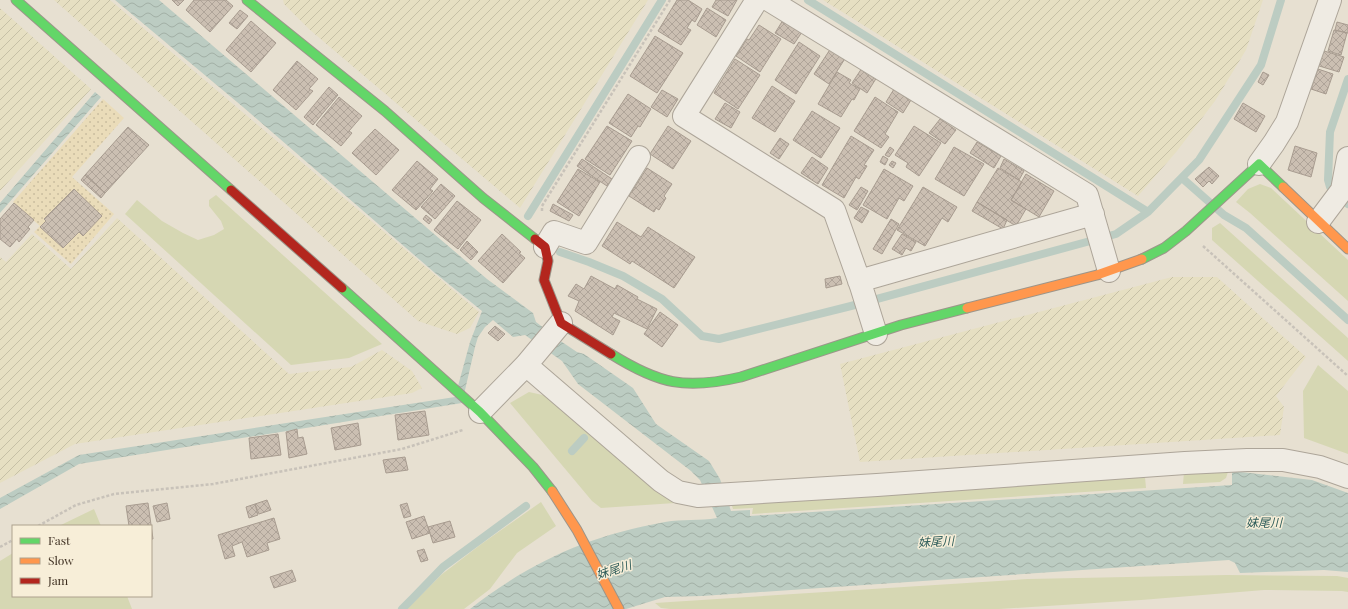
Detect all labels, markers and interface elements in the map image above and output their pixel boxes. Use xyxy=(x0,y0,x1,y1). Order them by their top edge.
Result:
water label: 妹尾川 xyxy=(1246,514,1284,530)
legend xyxy=(12,525,152,597)
text: Fast xyxy=(48,532,71,548)
water label: 妹尾川 xyxy=(918,532,956,550)
text: Slow xyxy=(48,552,74,568)
water label: 妹尾川 xyxy=(594,555,635,582)
text: Jam xyxy=(47,572,69,588)

